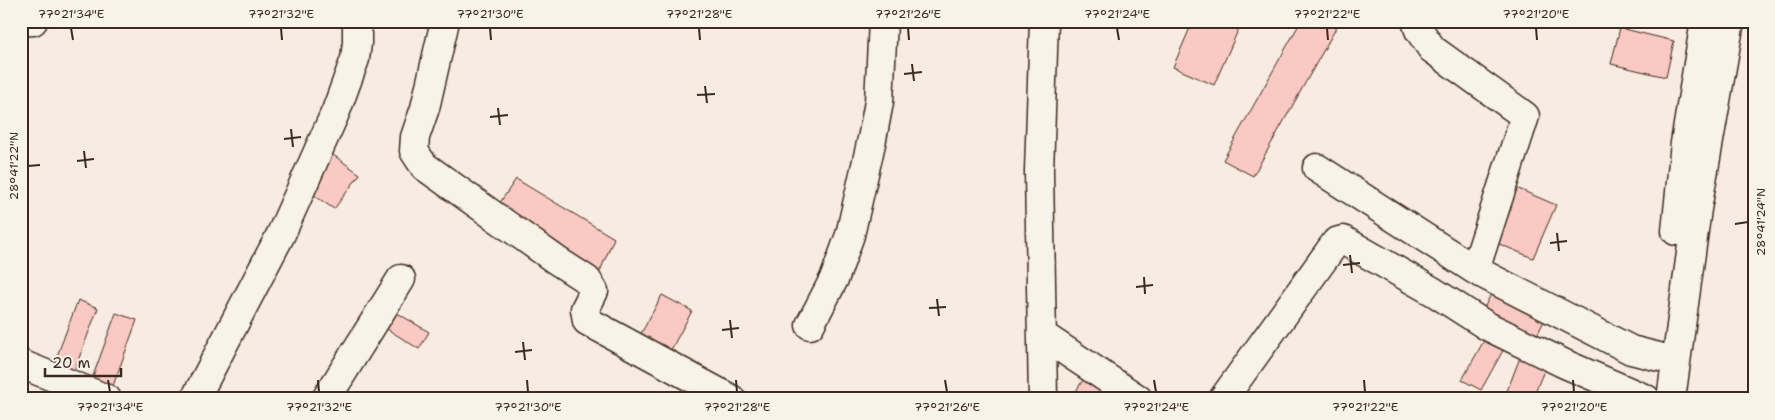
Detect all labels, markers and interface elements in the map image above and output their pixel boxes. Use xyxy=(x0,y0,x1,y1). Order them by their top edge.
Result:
text: 77°21'34"E xyxy=(38,6,104,22)
text: 77°21'32"E xyxy=(248,6,314,22)
text: 77°21'30"E xyxy=(457,6,523,22)
text: 77°21'28"E xyxy=(666,6,732,22)
text: 77°21'26"E xyxy=(875,6,941,22)
text: 77°21'24"E xyxy=(1084,6,1150,22)
text: 77°21'22"E xyxy=(1294,6,1360,22)
text: 77°21'20"E xyxy=(1503,6,1569,22)
text: 28°41'22"N xyxy=(6,132,22,200)
text: 28°41'24"N xyxy=(1753,188,1769,256)
scale bar xyxy=(45,345,121,377)
text: 20 m xyxy=(52,353,91,373)
text: 77°21'34"E xyxy=(77,399,143,415)
text: 77°21'32"E xyxy=(286,399,352,415)
text: 77°21'30"E xyxy=(495,399,561,415)
text: 77°21'28"E xyxy=(704,399,770,415)
text: 77°21'26"E xyxy=(914,399,980,415)
text: 77°21'24"E xyxy=(1123,399,1189,415)
text: 77°21'22"E xyxy=(1332,399,1398,415)
text: 77°21'20"E xyxy=(1541,399,1607,415)

